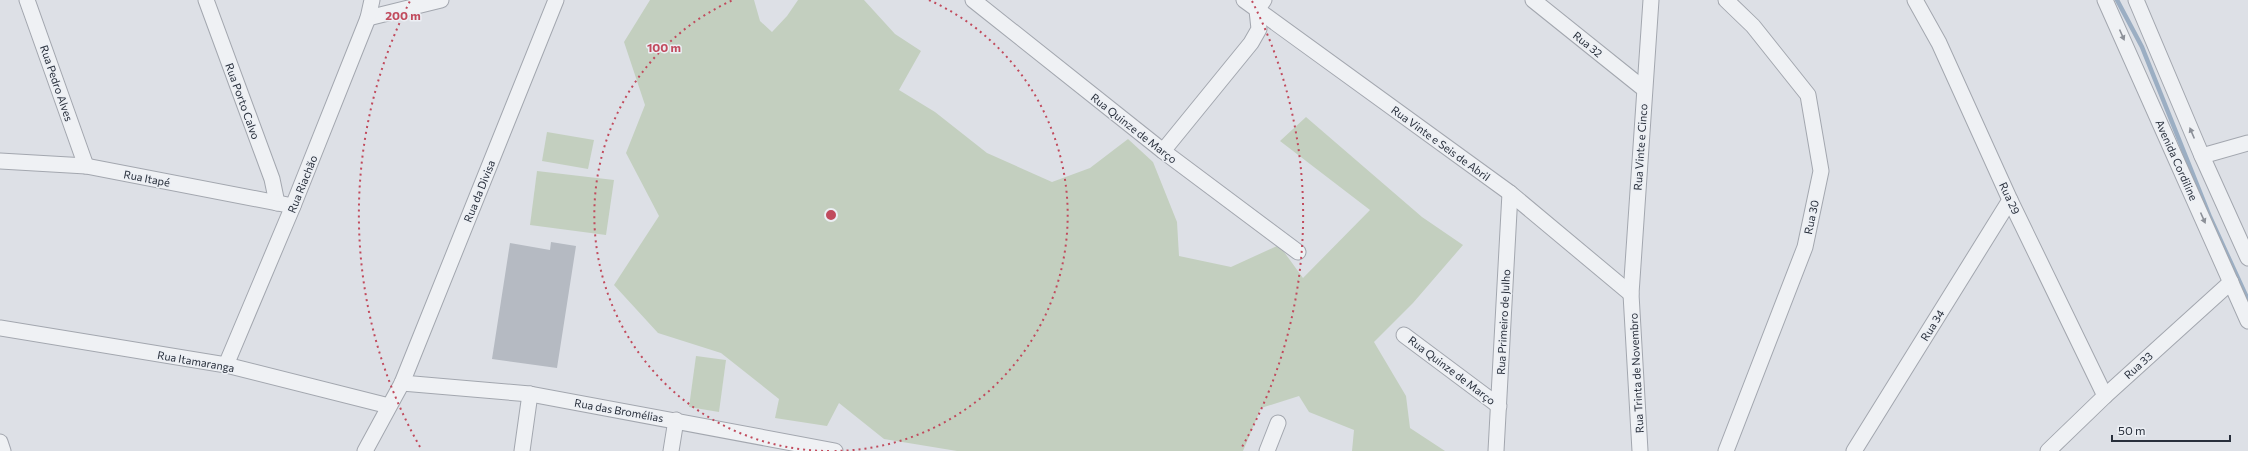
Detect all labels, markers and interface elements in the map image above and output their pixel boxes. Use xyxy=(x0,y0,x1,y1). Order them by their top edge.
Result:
text: 200 m xyxy=(385,8,421,22)
street label: Rua 32 xyxy=(1571,28,1605,60)
one-way arrow xyxy=(2119,30,2125,41)
text: 100 m xyxy=(647,40,681,54)
street label: Rua Pedro Alves xyxy=(38,43,76,123)
street label: Rua Porto Calvo xyxy=(223,61,263,141)
street label: Rua Quinze de Março xyxy=(1088,90,1180,166)
street label: Rua Vinte e Seis de Abril xyxy=(1389,103,1493,183)
street label: Rua Vinte e Cinco xyxy=(1630,103,1650,191)
street label: Avenida Cordiline xyxy=(2153,118,2201,203)
one-way arrow xyxy=(2189,127,2195,138)
street label: Rua Riachão xyxy=(284,153,320,215)
street label: Rua da Divisa xyxy=(461,158,497,224)
street label: Rua Itapé xyxy=(123,167,171,189)
street label: Rua 29 xyxy=(1997,180,2023,216)
street label: Rua 30 xyxy=(1801,199,1821,235)
centre of rings xyxy=(824,208,838,222)
one-way arrow xyxy=(2200,213,2206,224)
street label: Rua Primeiro de Julho xyxy=(1494,268,1513,375)
street label: Rua 34 xyxy=(1917,307,1947,343)
street label: Rua Trinta de Novembro xyxy=(1626,312,1646,433)
street label: Rua Quinze de Março xyxy=(1406,333,1498,407)
street label: Rua Itamaranga xyxy=(156,348,236,374)
street label: Rua 33 xyxy=(2121,349,2155,381)
street label: Rua das Bromélias xyxy=(573,396,665,424)
scale bar xyxy=(2112,417,2230,443)
text: 50 m xyxy=(2118,423,2146,437)

